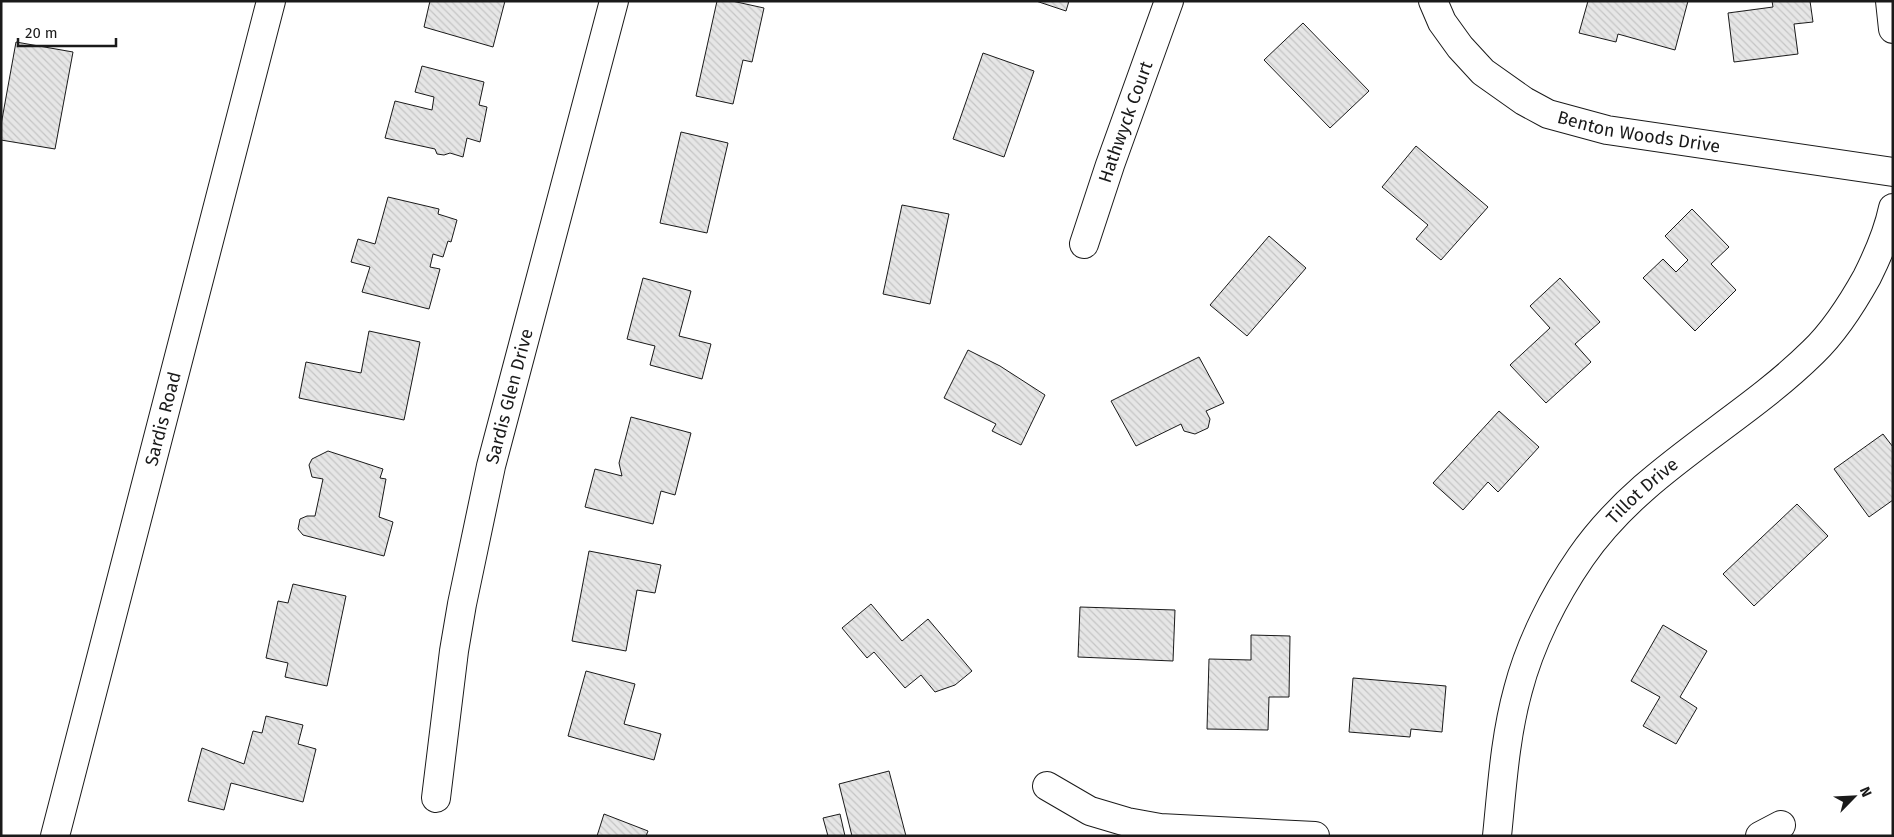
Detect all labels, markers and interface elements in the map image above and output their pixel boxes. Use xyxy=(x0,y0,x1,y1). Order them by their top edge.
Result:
scale bar xyxy=(18,15,115,47)
text: 20 m xyxy=(25,24,58,42)
street label: Hathwyck Court xyxy=(1094,58,1158,186)
street label: Benton Woods Drive xyxy=(1555,106,1722,158)
street label: Sardis Glen Drive xyxy=(481,326,538,466)
street label: Sardis Road xyxy=(140,369,186,468)
street label: Tillot Drive xyxy=(1602,453,1682,529)
north arrow xyxy=(1829,772,1879,822)
text: N xyxy=(1856,784,1875,800)

